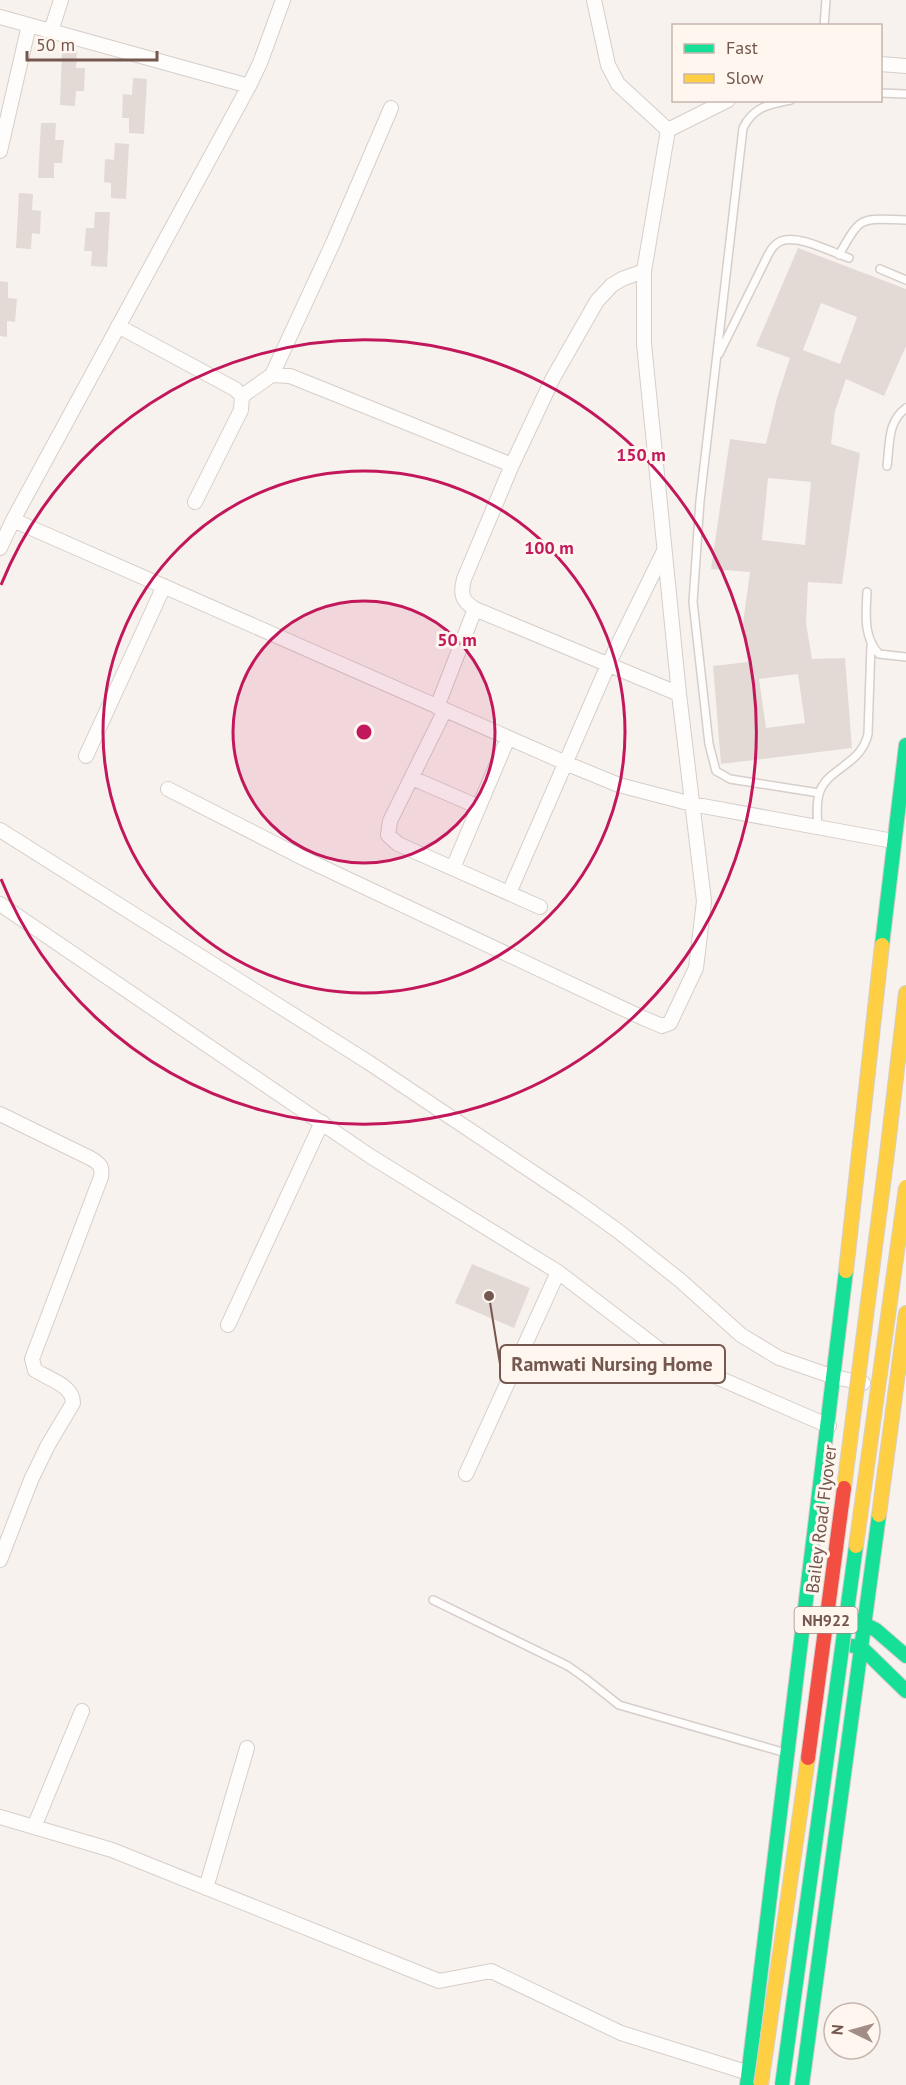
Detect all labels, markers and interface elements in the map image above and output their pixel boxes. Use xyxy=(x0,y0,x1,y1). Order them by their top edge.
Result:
scale bar xyxy=(27,24,158,62)
legend xyxy=(672,24,882,102)
text: 50 m xyxy=(36,33,75,56)
text: Fast xyxy=(726,36,758,59)
text: Slow xyxy=(726,66,764,89)
text: 150 m xyxy=(616,443,666,466)
text: 100 m xyxy=(524,536,574,559)
text: 50 m xyxy=(437,628,477,651)
centre of rings xyxy=(354,722,374,742)
callout: Ramwati Nursing Home xyxy=(500,1345,725,1383)
text: Ramwati Nursing Home xyxy=(511,1351,713,1377)
street label: Bailey Road Flyover xyxy=(800,1443,842,1595)
road number: NH922 xyxy=(794,1607,858,1633)
north arrow xyxy=(822,2001,882,2061)
text: N xyxy=(827,2024,847,2036)

